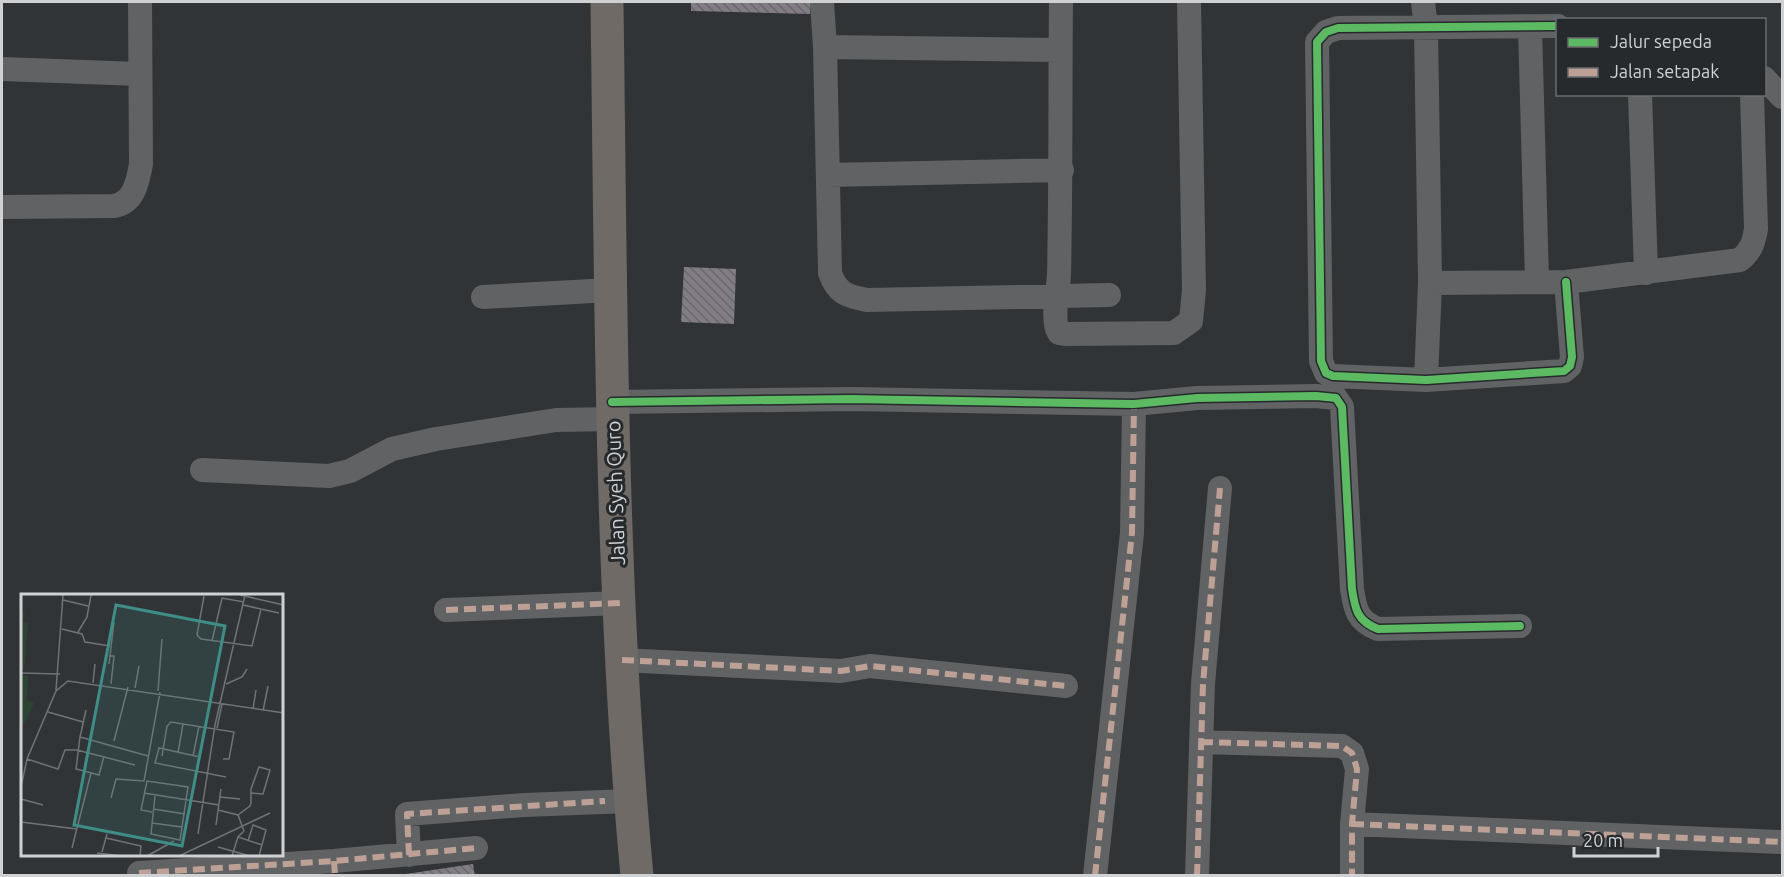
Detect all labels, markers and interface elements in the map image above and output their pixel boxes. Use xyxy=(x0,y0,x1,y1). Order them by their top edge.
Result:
legend xyxy=(1556,18,1766,96)
text: Jalur sepeda xyxy=(1610,31,1712,51)
text: Jalan setapak xyxy=(1610,61,1719,81)
street label: Jalan Syeh Quro xyxy=(601,420,629,566)
inset map xyxy=(21,594,284,856)
scale bar xyxy=(1574,820,1658,858)
text: 20 m xyxy=(1583,830,1623,850)

